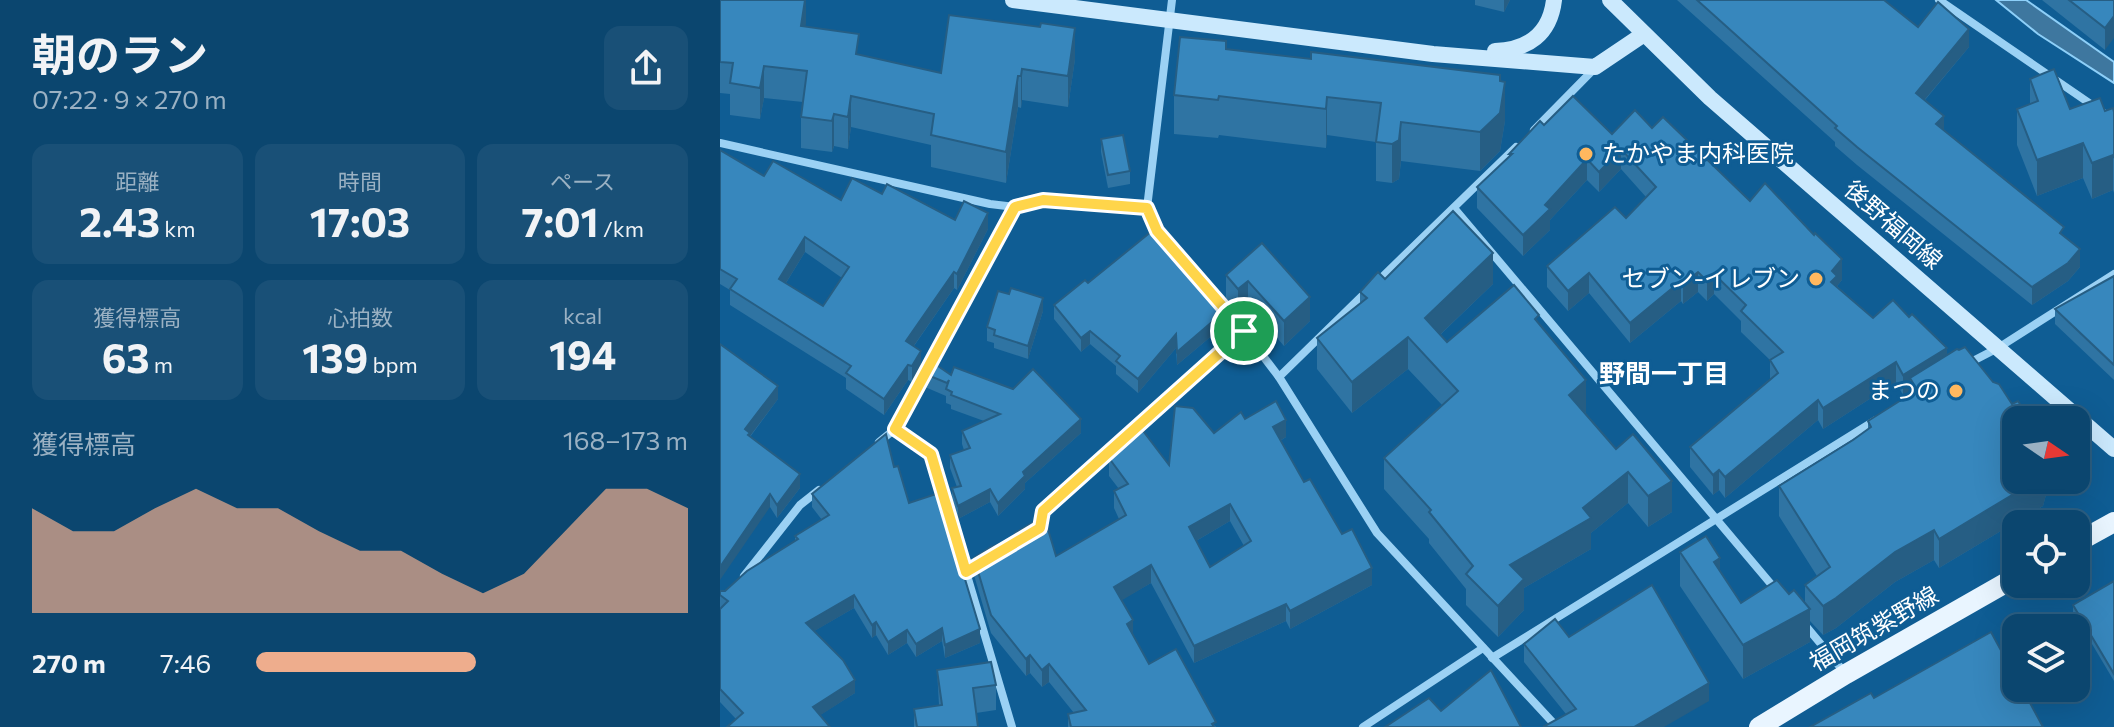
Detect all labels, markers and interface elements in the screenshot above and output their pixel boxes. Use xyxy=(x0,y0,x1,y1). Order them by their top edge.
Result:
text: 朝のラン xyxy=(32,26,208,80)
button: share xyxy=(604,26,688,110)
text: 07:22 · 9 × 270 m xyxy=(32,83,227,114)
place label: たかやま内科医院 xyxy=(1602,138,1794,167)
marker: たかやま内科医院 xyxy=(1577,145,1595,163)
text: 距離 xyxy=(115,168,159,195)
text: 時間 xyxy=(338,168,382,195)
text: ペース xyxy=(550,168,615,195)
street label: 後野福岡線 xyxy=(1839,174,1949,274)
text: 2.43 xyxy=(79,196,160,245)
text: 17:03 xyxy=(310,196,410,245)
text: 7:01 xyxy=(521,196,599,245)
text: km xyxy=(160,215,195,242)
text: /km xyxy=(599,215,644,242)
place label: セブン-イレブン xyxy=(1622,263,1800,292)
marker: セブン-イレブン xyxy=(1807,270,1825,288)
pin xyxy=(1210,297,1278,365)
text: kcal xyxy=(563,302,602,329)
text: 獲得標高 xyxy=(93,304,181,331)
text: 心拍数 xyxy=(327,304,393,331)
icon: arrive xyxy=(1222,309,1266,353)
text: 194 xyxy=(549,329,616,378)
text: 63 xyxy=(102,332,149,381)
text: 139 xyxy=(302,332,368,381)
text: m xyxy=(149,351,173,378)
text: bpm xyxy=(368,351,418,378)
district label: 野間一丁目 xyxy=(1599,357,1729,388)
place label: まつの xyxy=(1868,375,1940,404)
marker: まつの xyxy=(1947,382,1965,400)
north arrow xyxy=(2002,406,2090,494)
map controls xyxy=(2002,406,2090,702)
text: 168–173 m xyxy=(563,424,688,455)
text: 獲得標高 xyxy=(32,428,136,459)
button: locate xyxy=(2002,510,2090,598)
street label: 福岡筑紫野線 xyxy=(1804,579,1943,676)
button: layers xyxy=(2002,614,2090,702)
text: 270 m xyxy=(32,647,106,678)
text: 7:46 xyxy=(160,647,211,678)

